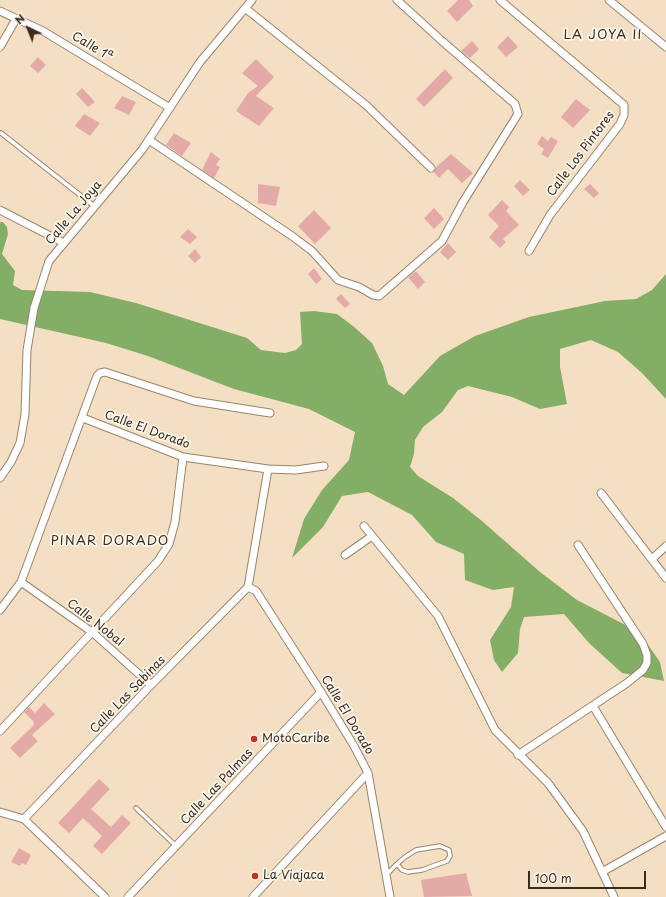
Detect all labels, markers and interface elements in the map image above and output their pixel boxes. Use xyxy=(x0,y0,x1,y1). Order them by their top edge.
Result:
north arrow xyxy=(8,8,48,48)
text: N xyxy=(10,10,28,28)
district label: LA JOYA II xyxy=(564,27,642,43)
street label: Calle 1ª xyxy=(69,29,115,65)
street label: Calle Los Pintores xyxy=(544,109,618,199)
street label: Calle La Joya xyxy=(43,178,105,248)
street label: Calle El Dorado xyxy=(102,408,192,452)
district label: PINAR DORADO xyxy=(51,533,169,549)
street label: Calle Nobal xyxy=(64,597,126,649)
street label: Calle Las Sabinas xyxy=(87,653,169,737)
street label: Calle El Dorado xyxy=(318,673,376,757)
place label: MotoCaribe xyxy=(262,732,330,746)
marker: MotoCaribe xyxy=(249,734,259,744)
street label: Calle Las Palmas xyxy=(178,746,256,828)
scale bar xyxy=(530,863,648,889)
place label: La Viajaca xyxy=(263,869,324,883)
text: 100 m xyxy=(535,869,572,887)
marker: La Viajaca xyxy=(250,871,260,881)

